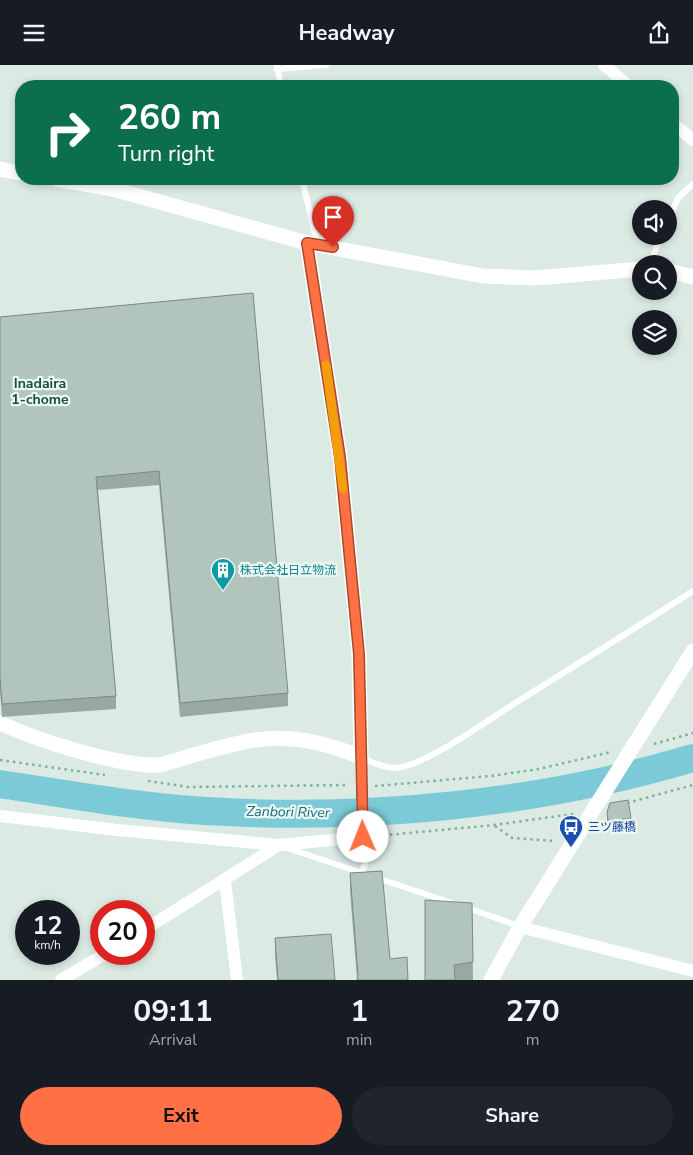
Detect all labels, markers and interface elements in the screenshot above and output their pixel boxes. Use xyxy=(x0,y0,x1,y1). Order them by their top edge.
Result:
text: Headway xyxy=(298,18,395,48)
icon: menu xyxy=(20,19,48,47)
icon: share xyxy=(645,19,673,47)
text: 260 m xyxy=(118,94,221,141)
icon: right xyxy=(35,100,100,165)
text: Turn right xyxy=(118,139,214,169)
pin xyxy=(312,196,354,247)
map controls xyxy=(632,200,677,355)
button: sound xyxy=(632,200,677,245)
icon: arrive xyxy=(319,203,347,231)
button: search xyxy=(632,255,677,300)
button: layers xyxy=(632,310,677,355)
district label: Inadaira 1-chome xyxy=(11,374,69,409)
building icon: 株式会社日立物流 xyxy=(210,557,236,591)
place label: 株式会社日立物流 xyxy=(240,562,336,578)
water label: Zanbori River xyxy=(246,802,331,822)
position arrow xyxy=(336,810,388,862)
bus stop icon: 三ツ藤橋 xyxy=(558,814,584,848)
place label: 三ツ藤橋 xyxy=(588,819,636,835)
speed limit sign: 20 xyxy=(90,900,155,965)
text: 12 xyxy=(32,909,63,943)
text: km/h xyxy=(34,937,61,953)
text: 09:11 xyxy=(133,991,213,1032)
text: 1 xyxy=(350,991,368,1032)
text: 270 xyxy=(506,991,560,1032)
text: Arrival xyxy=(149,1029,197,1051)
text: min xyxy=(346,1029,372,1051)
text: m xyxy=(526,1029,540,1051)
button: Exit xyxy=(20,1087,342,1145)
button: Share xyxy=(352,1087,673,1145)

